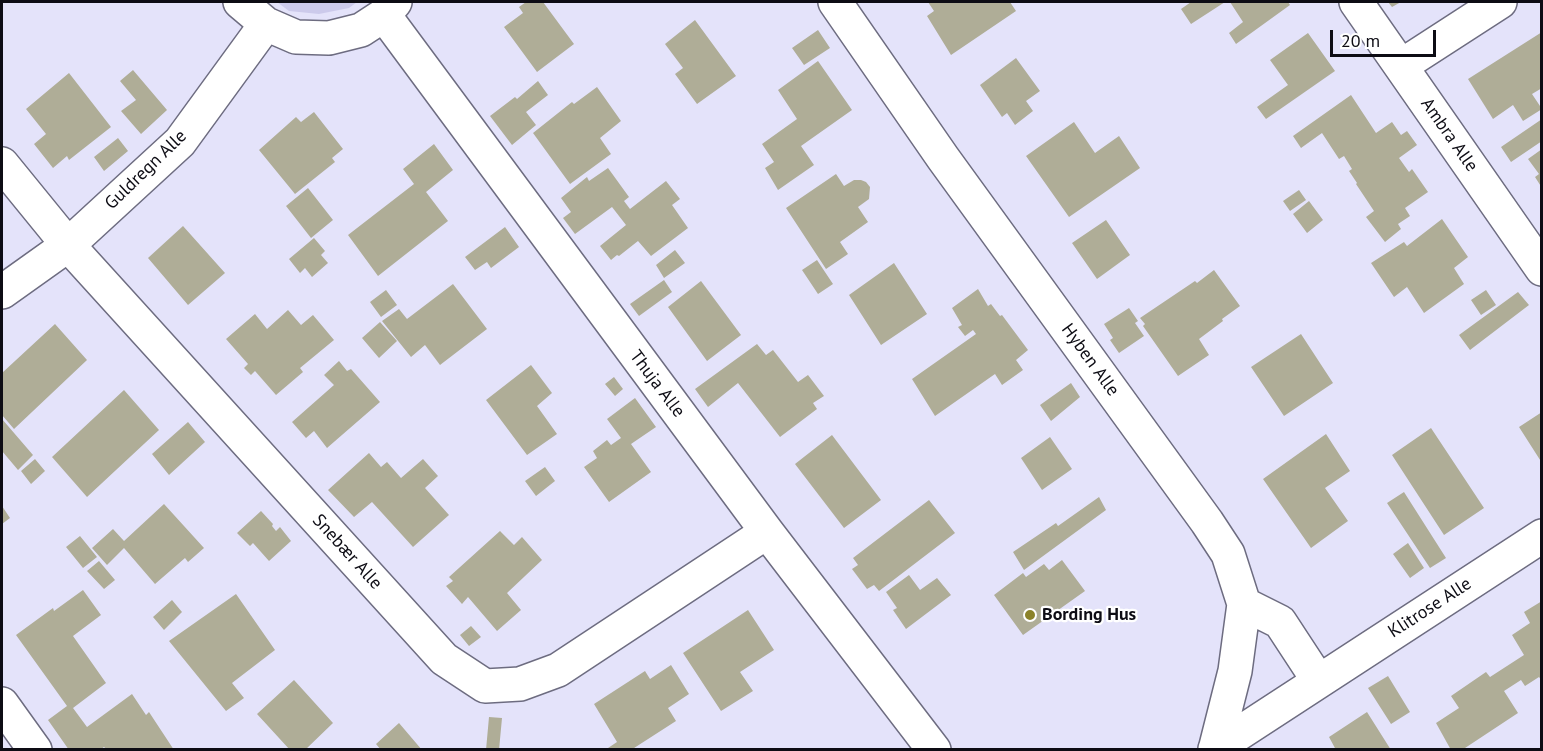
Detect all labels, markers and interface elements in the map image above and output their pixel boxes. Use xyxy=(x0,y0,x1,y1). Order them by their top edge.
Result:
scale bar xyxy=(1333,18,1440,56)
text: 20 m xyxy=(1341,29,1380,52)
street label: Ambra Alle xyxy=(1416,94,1482,176)
street label: Guldregn Alle xyxy=(101,126,191,214)
street label: Hyben Alle xyxy=(1057,320,1123,400)
street label: Thuja Alle xyxy=(625,346,689,422)
street label: Snebær Alle xyxy=(308,510,386,594)
street label: Klitrose Alle xyxy=(1384,573,1476,643)
place label: Bording Hus xyxy=(1042,604,1136,626)
marker: Bording Hus xyxy=(1023,608,1037,622)

